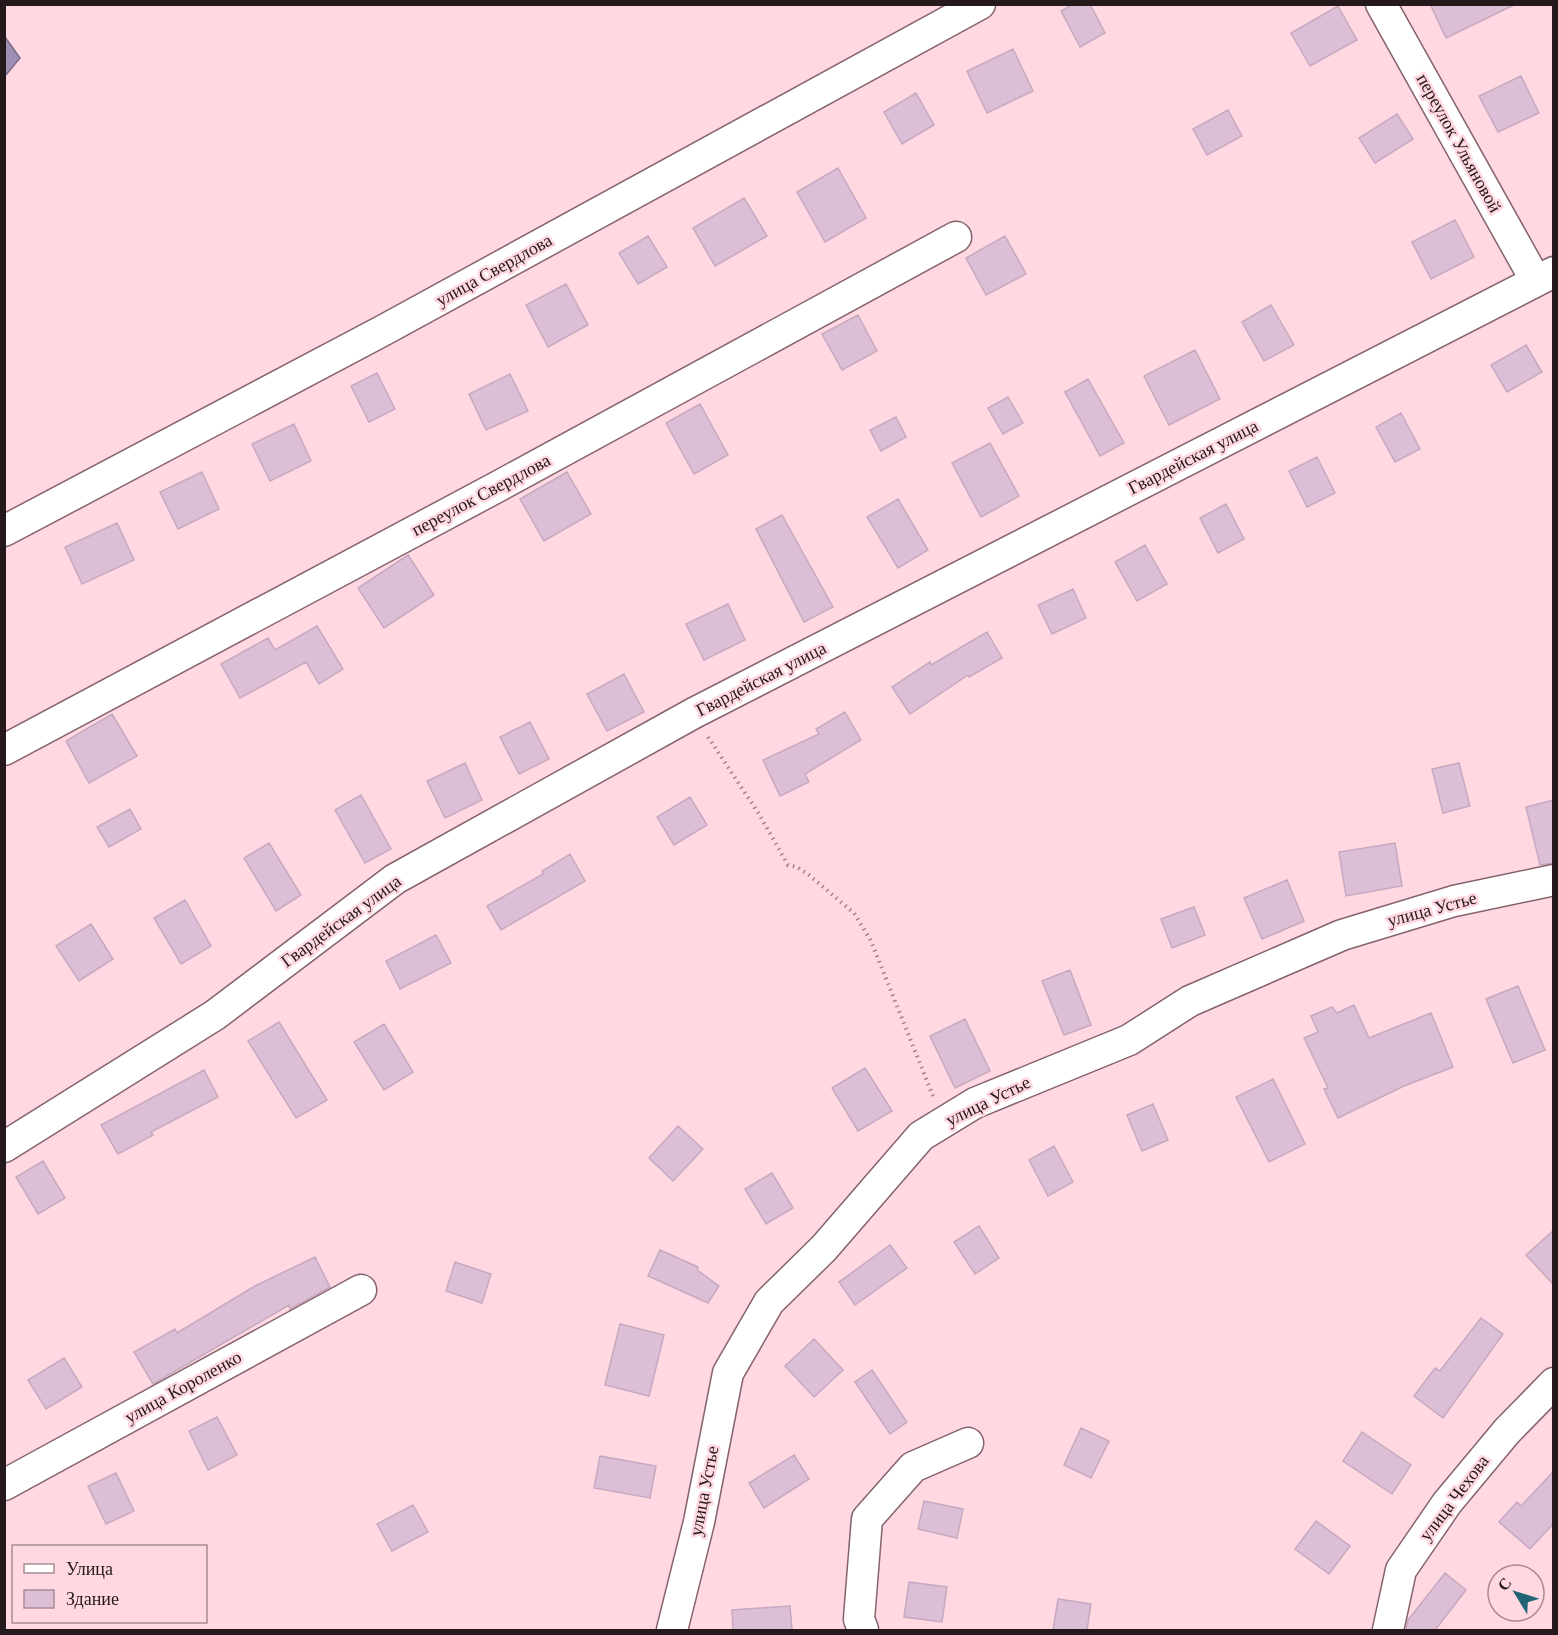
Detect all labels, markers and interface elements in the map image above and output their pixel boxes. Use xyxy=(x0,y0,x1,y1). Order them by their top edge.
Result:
street label: переулок Ульяновой xyxy=(1413,70,1506,216)
street label: улица Свердлова xyxy=(433,230,555,310)
street label: Гвардейская улица xyxy=(1125,416,1261,498)
street label: переулок Свердлова xyxy=(408,450,554,540)
street label: Гвардейская улица xyxy=(693,638,829,720)
street label: Гвардейская улица xyxy=(277,871,405,971)
street label: улица Устье xyxy=(1385,887,1479,931)
street label: улица Устье xyxy=(942,1072,1034,1130)
street label: улица Короленко xyxy=(121,1347,245,1427)
street label: улица Устье xyxy=(685,1444,723,1538)
street label: улица Чехова xyxy=(1415,1451,1493,1545)
legend xyxy=(12,1545,207,1623)
text: Улица xyxy=(66,1559,113,1579)
north arrow xyxy=(1486,1563,1546,1623)
text: С xyxy=(1494,1574,1515,1594)
text: Здание xyxy=(66,1589,119,1609)

